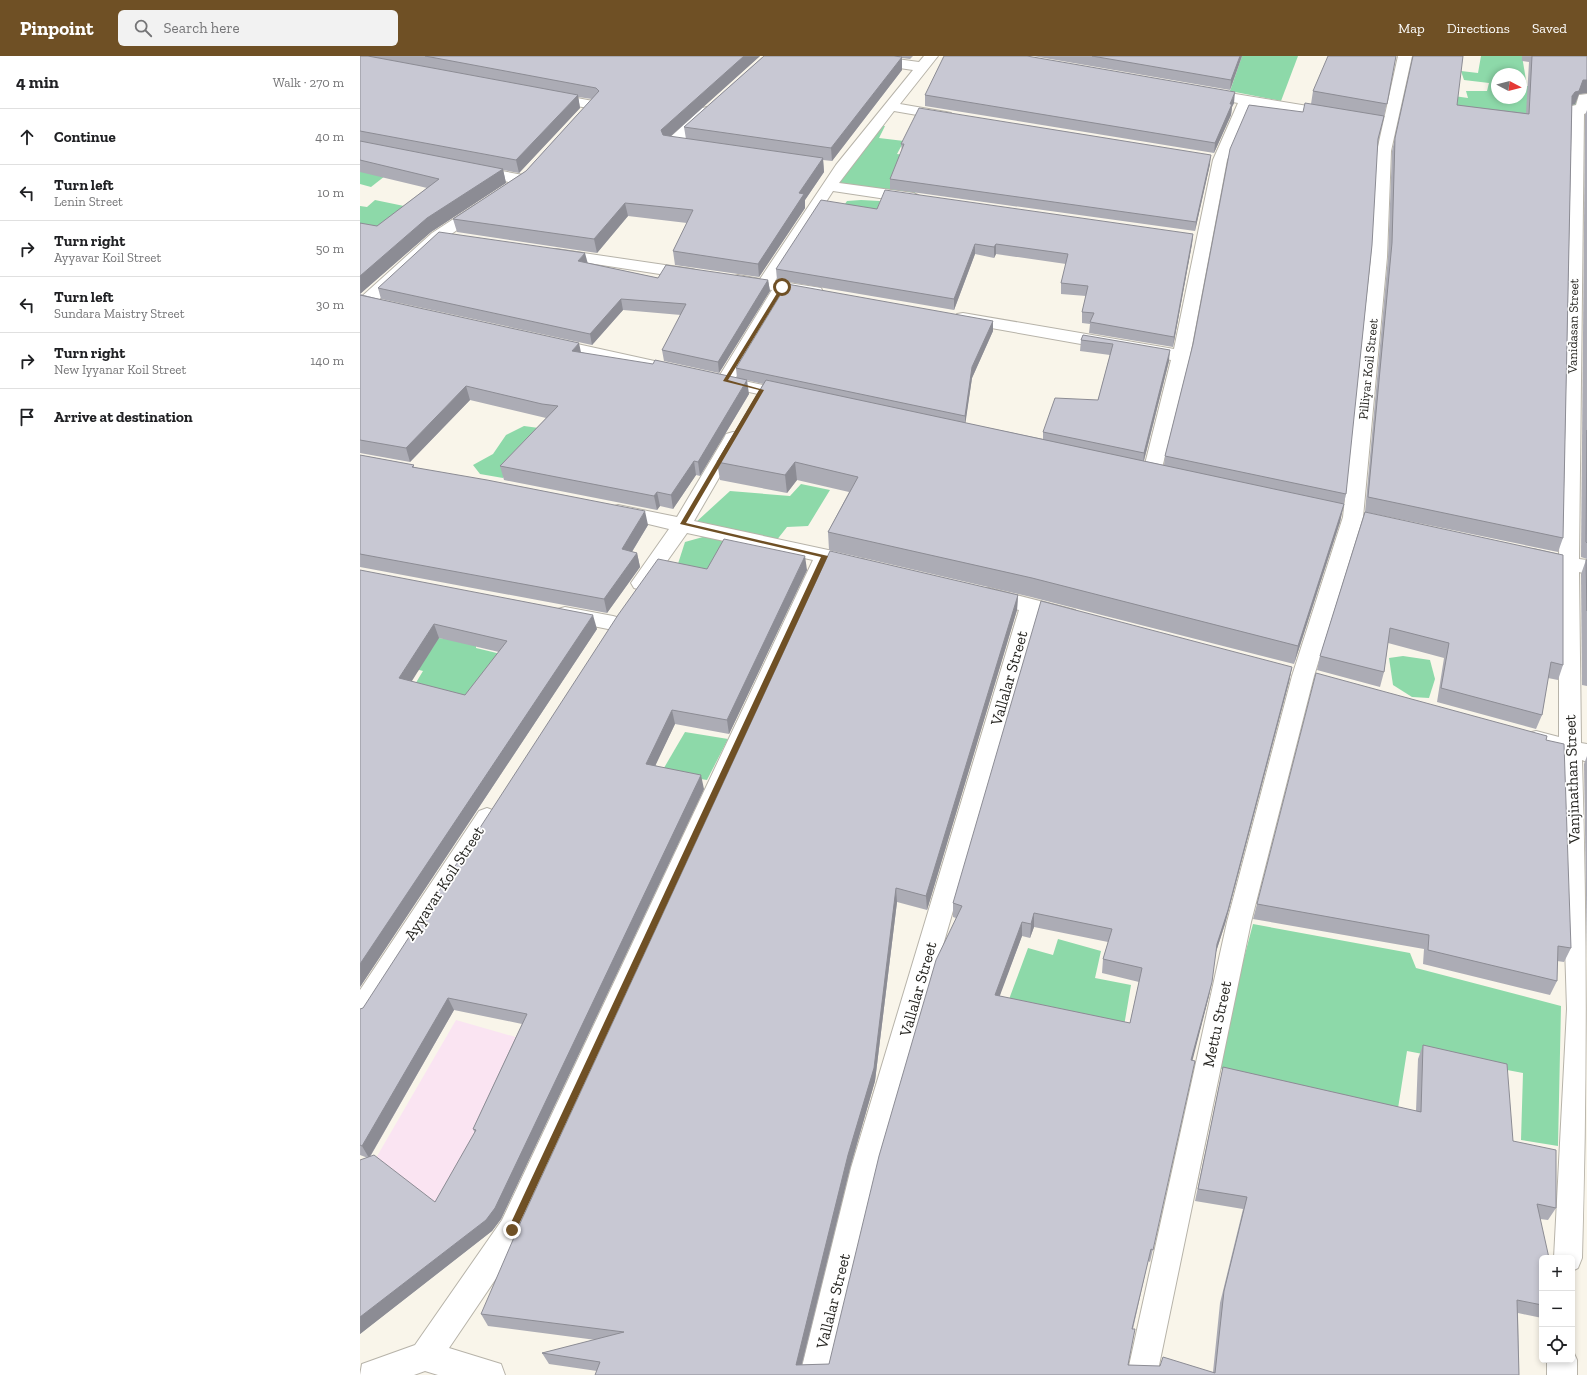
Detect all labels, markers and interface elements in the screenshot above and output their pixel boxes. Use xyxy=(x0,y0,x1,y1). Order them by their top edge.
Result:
search box xyxy=(118,10,398,46)
text: Pinpoint xyxy=(20,17,94,40)
icon: search xyxy=(132,17,154,39)
text: Search here xyxy=(164,19,240,37)
text: Map xyxy=(1398,20,1425,37)
text: Directions xyxy=(1447,20,1510,37)
text: Saved xyxy=(1532,20,1567,37)
north arrow xyxy=(1491,68,1527,104)
text: 4 min xyxy=(16,72,59,92)
text: Walk · 270 m xyxy=(273,75,344,90)
icon: ahead xyxy=(16,126,38,148)
text: Continue xyxy=(54,128,116,146)
text: 40 m xyxy=(315,129,344,144)
text: Turn left xyxy=(54,176,114,194)
icon: left xyxy=(16,182,38,204)
text: 10 m xyxy=(317,185,344,200)
text: Lenin Street xyxy=(54,194,123,209)
text: Turn right xyxy=(54,232,125,250)
icon: right xyxy=(16,238,38,260)
text: 50 m xyxy=(316,241,344,256)
text: Ayyavar Koil Street xyxy=(54,250,161,265)
route start xyxy=(773,278,791,296)
street label: Vanidasan Street xyxy=(1565,278,1581,375)
text: Turn left xyxy=(54,288,114,306)
icon: left xyxy=(16,294,38,316)
text: 30 m xyxy=(316,297,344,312)
text: Sundara Maistry Street xyxy=(54,306,185,321)
street label: Pilliyar Koil Street xyxy=(1355,317,1381,420)
text: Turn right xyxy=(54,344,125,362)
icon: right xyxy=(16,350,38,372)
text: 140 m xyxy=(310,353,344,368)
text: New Iyyanar Koil Street xyxy=(54,362,186,377)
icon: arrive xyxy=(16,406,38,428)
text: Arrive at destination xyxy=(54,408,193,426)
street label: Vallalar Street xyxy=(986,628,1032,728)
street label: Vanjinathan Street xyxy=(1560,714,1584,845)
street label: Ayyavar Koil Street xyxy=(400,822,488,944)
street label: Vallalar Street xyxy=(895,939,941,1039)
street label: Mettu Street xyxy=(1199,979,1235,1069)
route end xyxy=(503,1221,521,1239)
street label: Vallalar Street xyxy=(812,1251,854,1352)
map controls xyxy=(1539,1255,1575,1363)
button: + xyxy=(1539,1255,1575,1291)
button: − xyxy=(1539,1291,1575,1327)
button: locate xyxy=(1539,1327,1575,1363)

